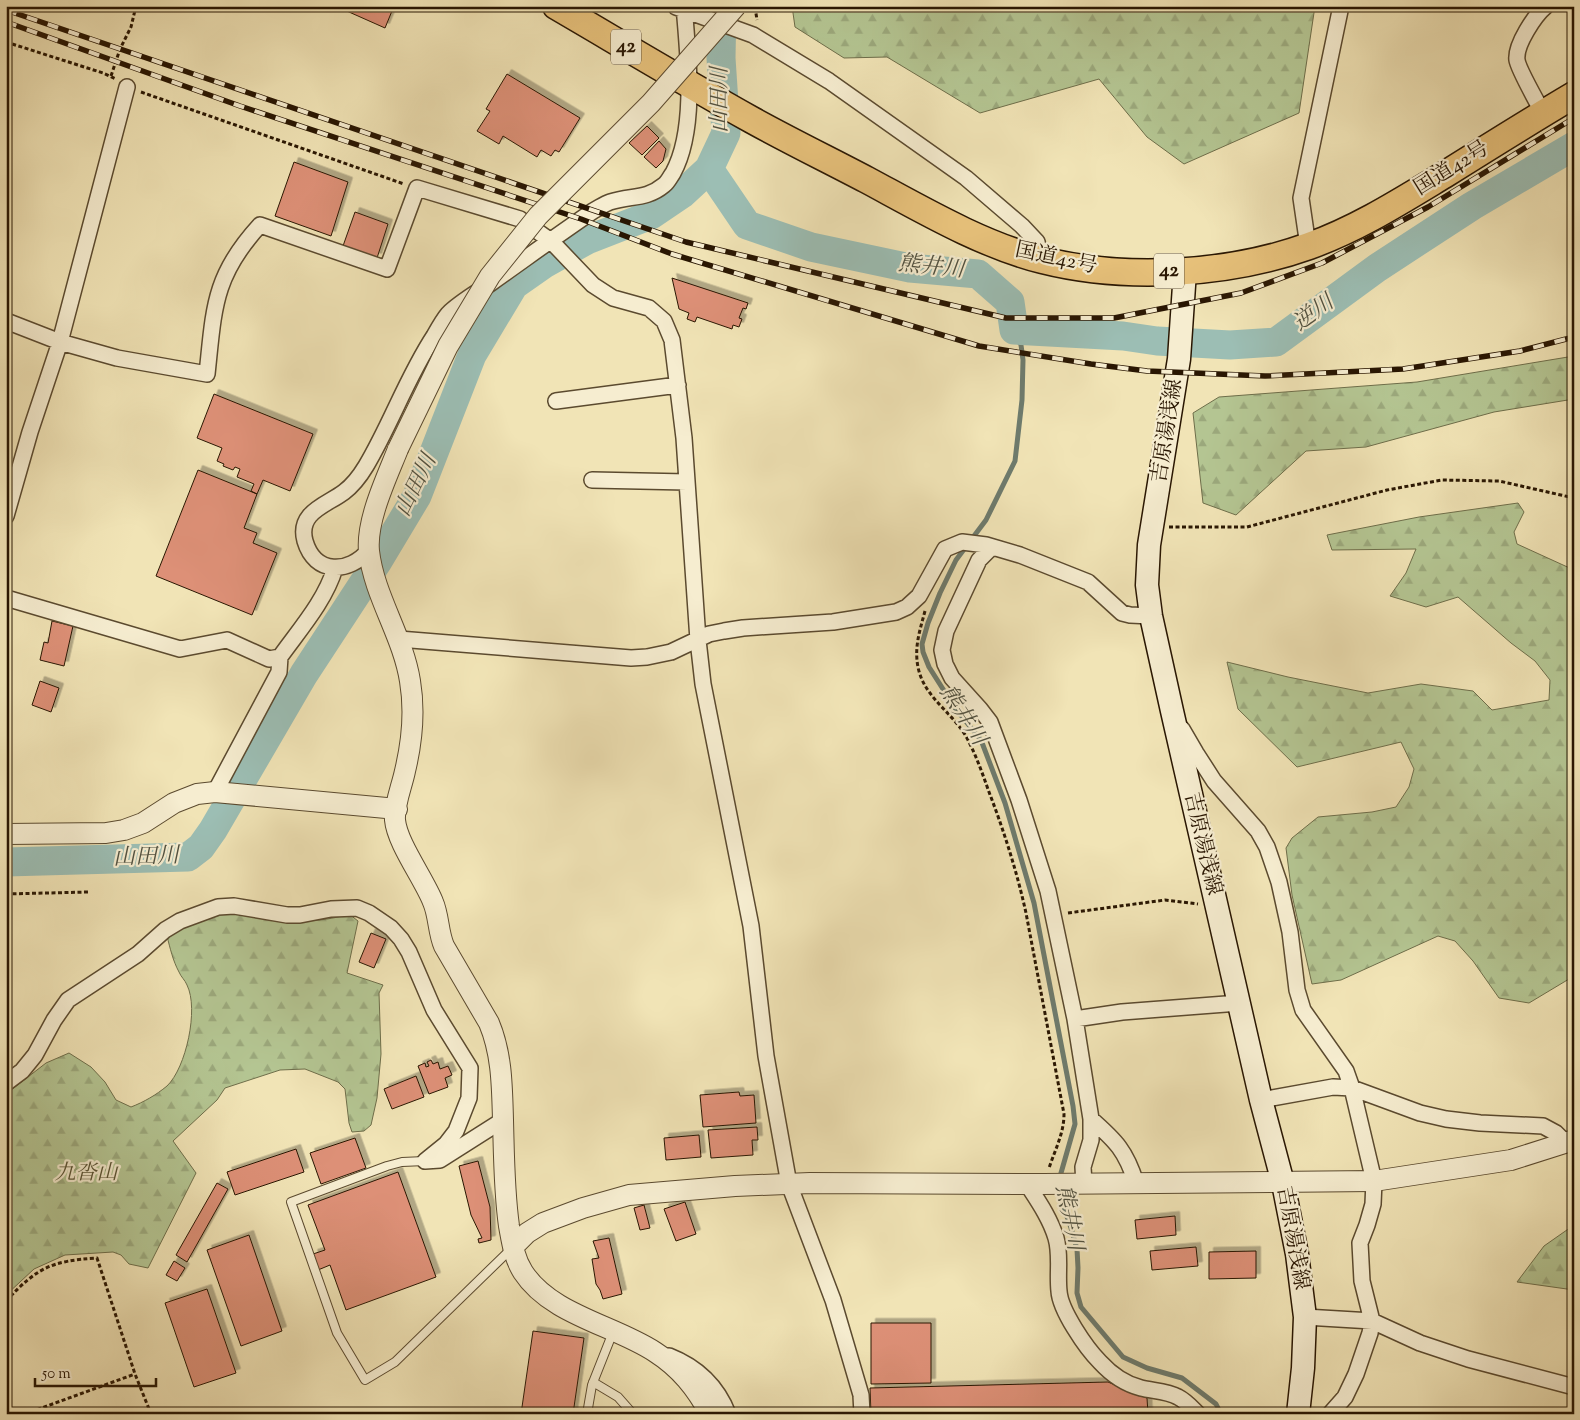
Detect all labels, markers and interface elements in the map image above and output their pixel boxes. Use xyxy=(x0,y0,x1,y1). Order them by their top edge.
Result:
road number: 42 xyxy=(611,30,641,64)
water label: 山田川 xyxy=(705,65,737,133)
street label: 国道42号 xyxy=(1409,134,1495,204)
street label: 国道42号 xyxy=(1012,236,1100,282)
water label: 熊井川 xyxy=(897,249,967,288)
road number: 42 xyxy=(1154,254,1184,288)
water label: 逆川 xyxy=(1287,287,1343,340)
street label: 吉原湯浅線 xyxy=(1145,377,1191,485)
water label: 山田川 xyxy=(388,448,447,523)
water label: 熊井川 xyxy=(931,680,994,754)
street label: 吉原湯浅線 xyxy=(1176,789,1228,899)
water label: 山田川 xyxy=(112,841,182,875)
park label: 九沓山 xyxy=(55,1159,119,1189)
water label: 熊井川 xyxy=(1046,1183,1090,1255)
street label: 吉原湯浅線 xyxy=(1268,1184,1316,1292)
scale bar xyxy=(35,1355,156,1387)
text: 50 m xyxy=(41,1364,71,1385)

